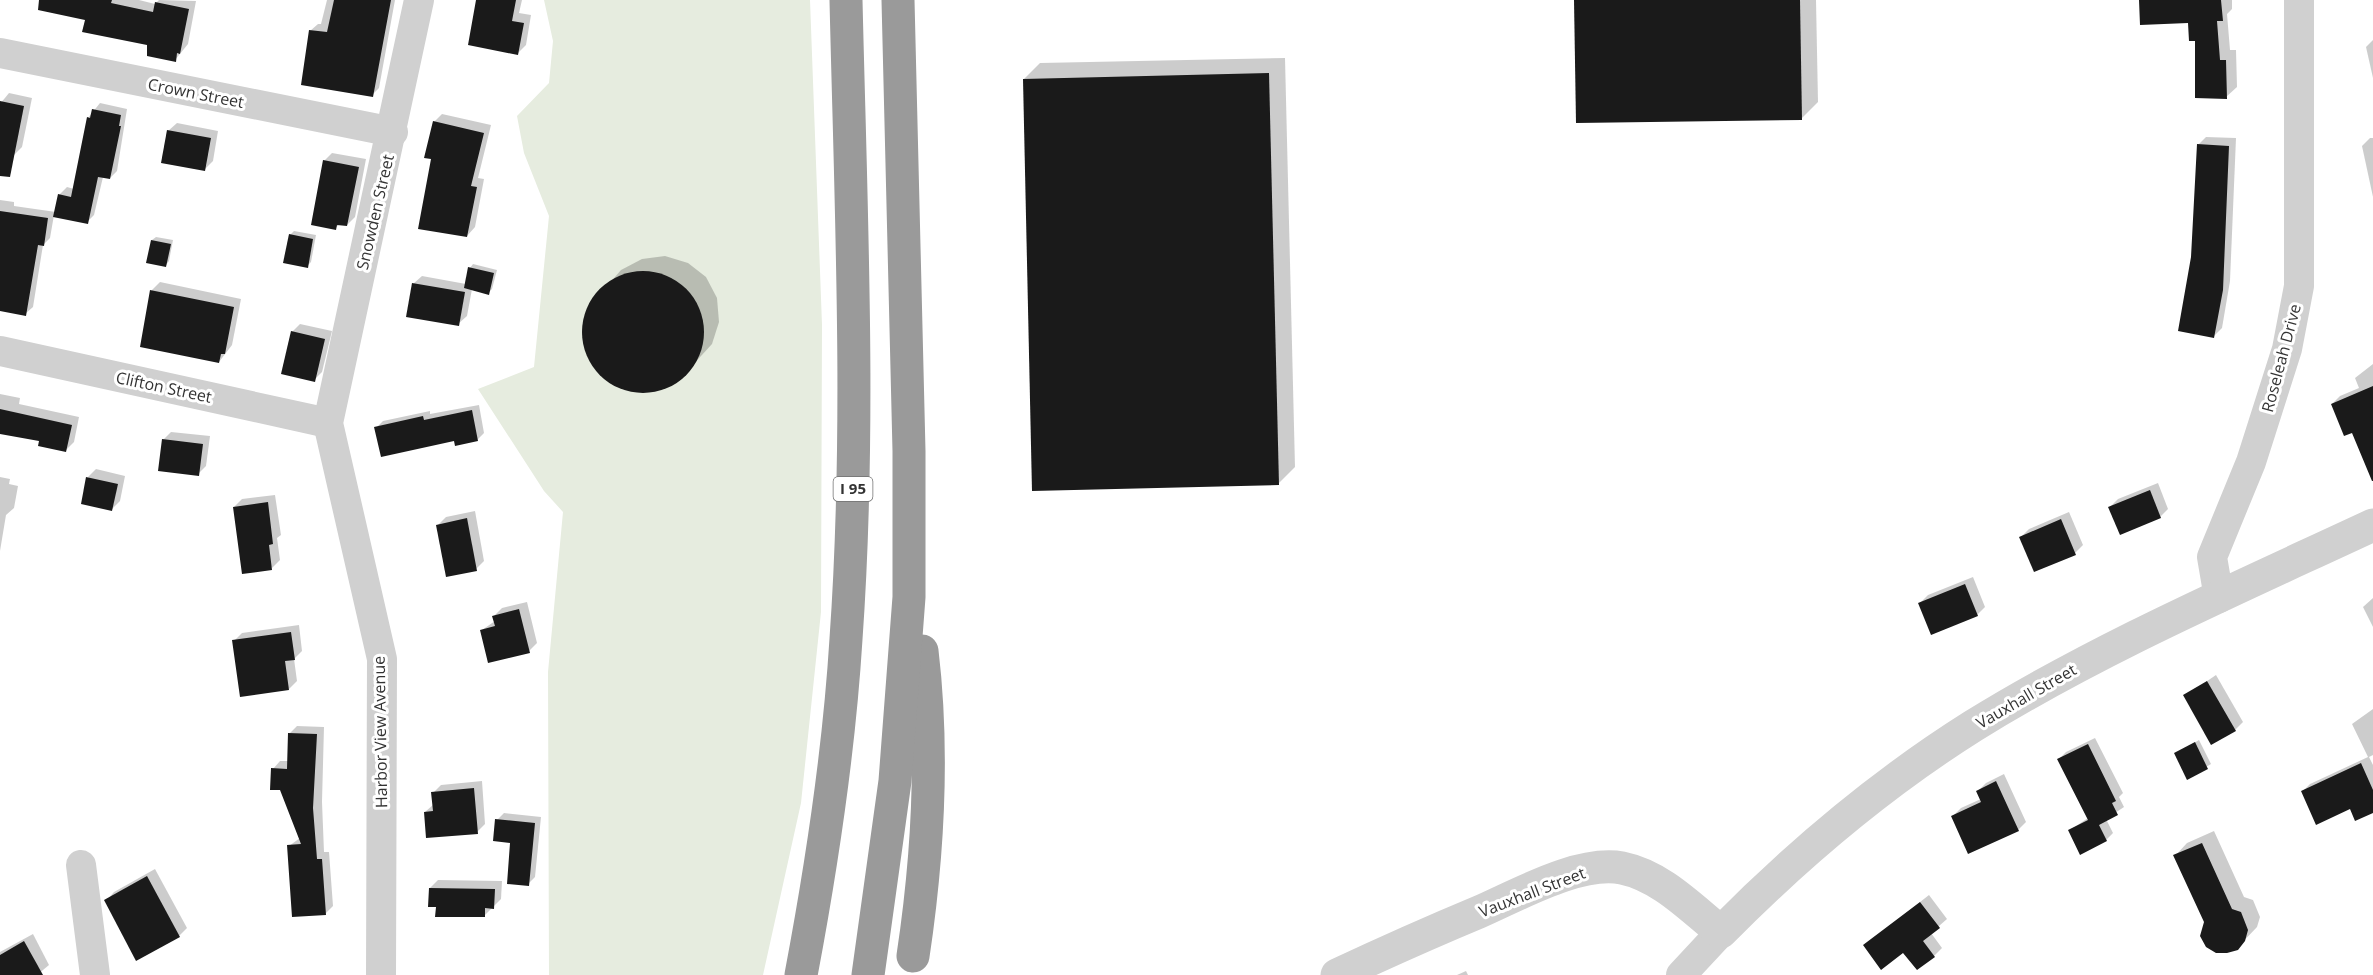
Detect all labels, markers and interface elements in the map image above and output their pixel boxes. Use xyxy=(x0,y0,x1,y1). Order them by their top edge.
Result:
street label: Crown Street xyxy=(146,73,246,113)
street label: Snowden Street xyxy=(351,152,399,272)
street label: Roseleah Drive xyxy=(2256,301,2306,415)
street label: Clifton Street xyxy=(114,366,214,408)
road number: I 95 xyxy=(834,477,872,501)
street label: Harbor View Avenue xyxy=(368,656,392,808)
street label: Vauxhall Street xyxy=(1972,658,2080,734)
street label: Vauxhall Street xyxy=(1476,862,1589,922)

